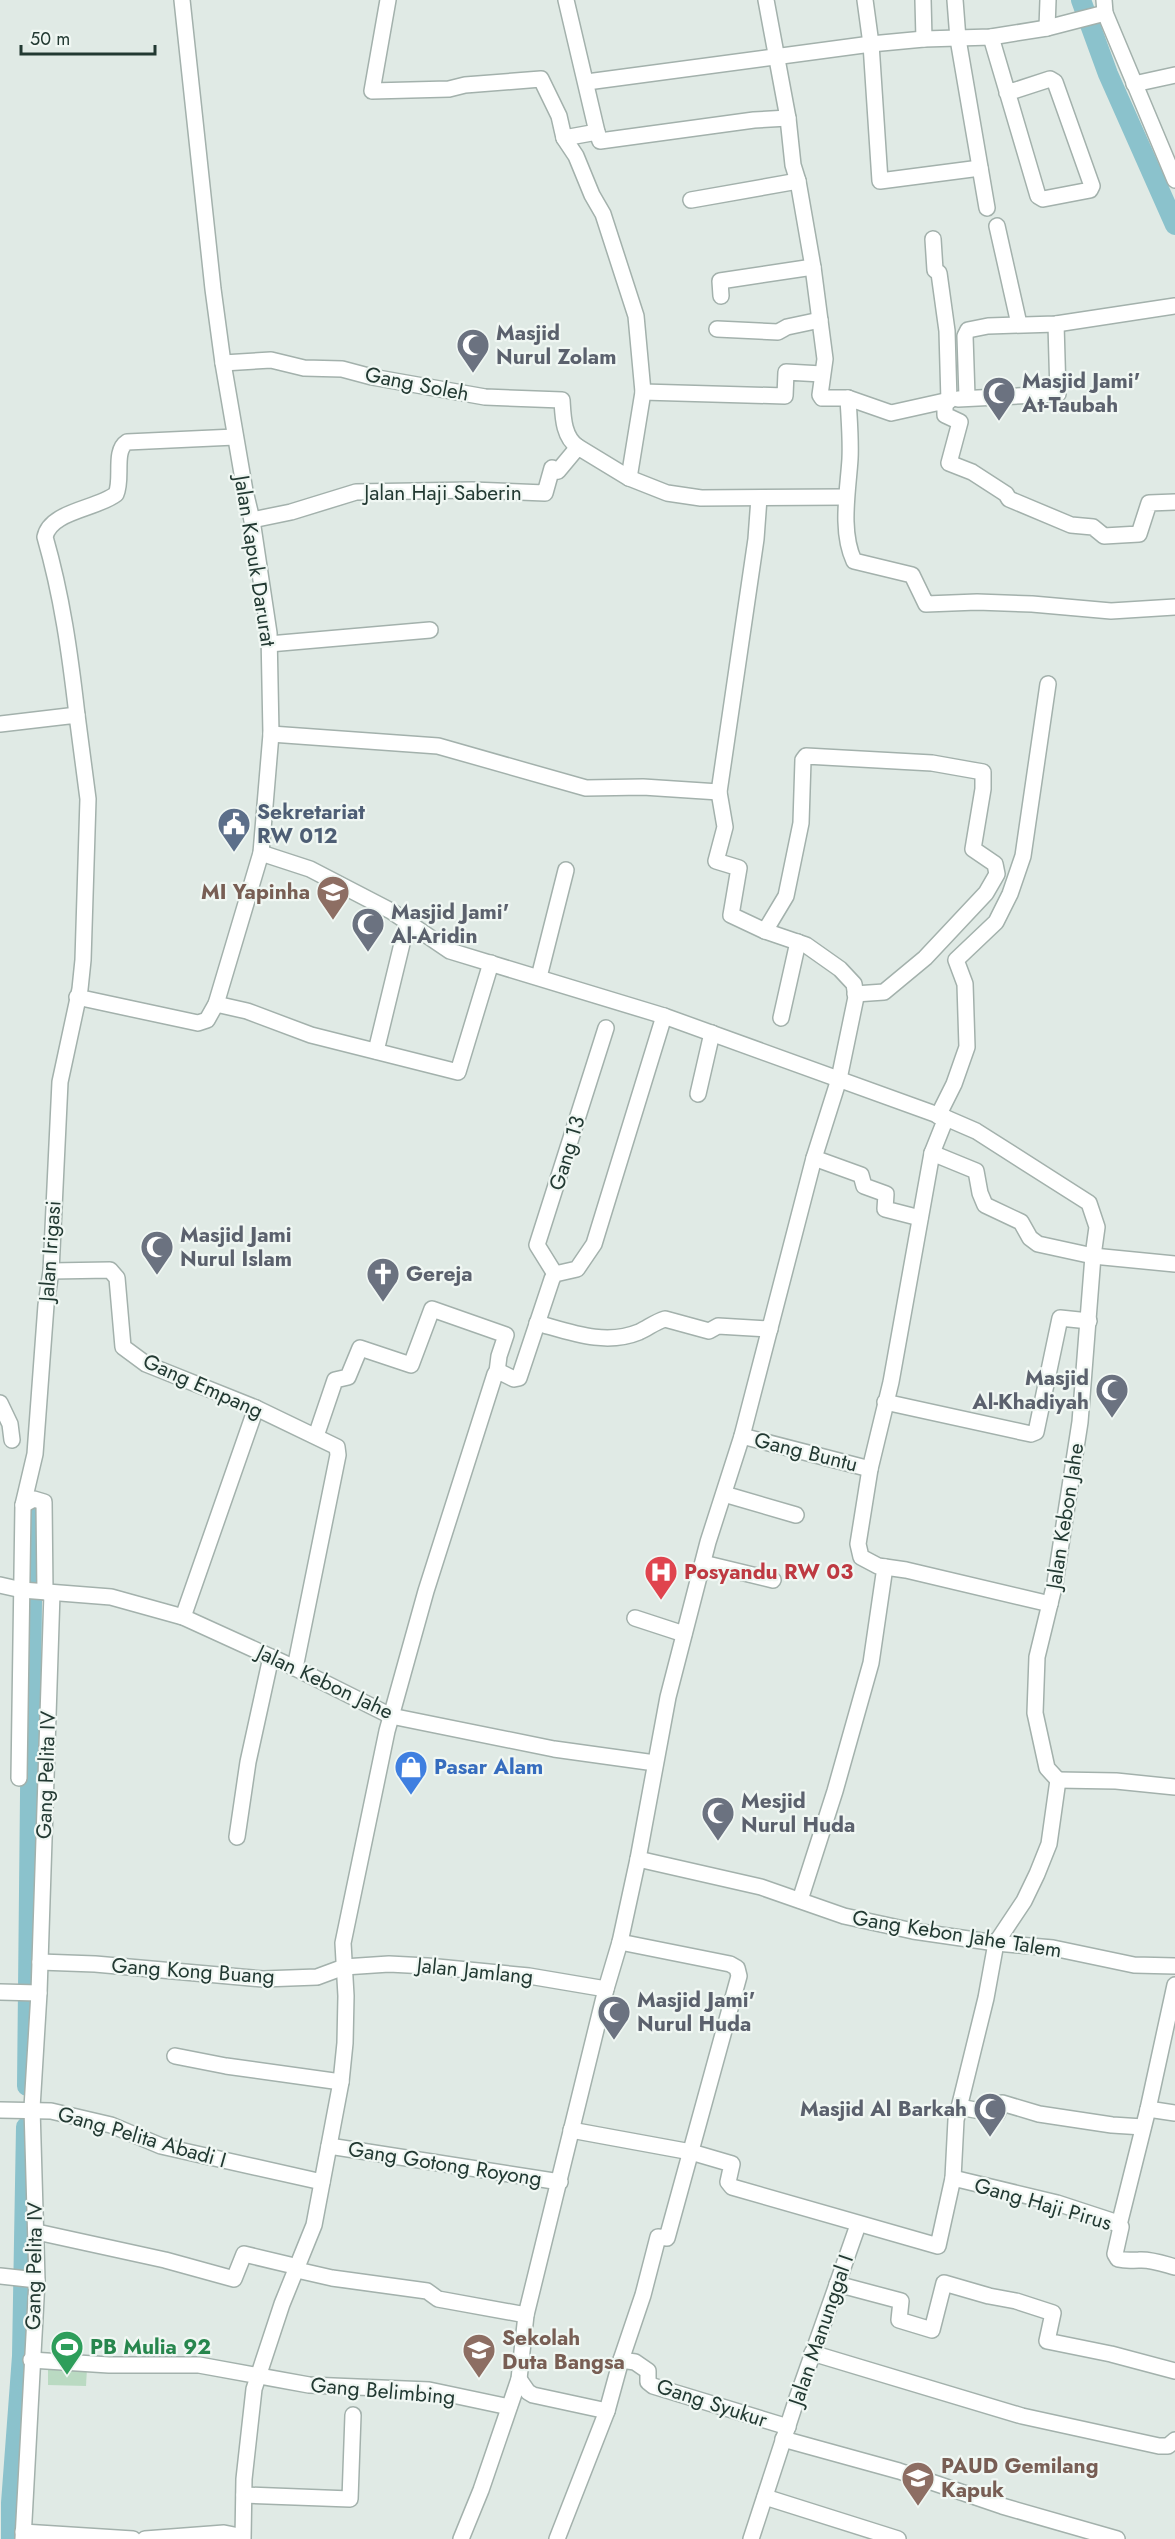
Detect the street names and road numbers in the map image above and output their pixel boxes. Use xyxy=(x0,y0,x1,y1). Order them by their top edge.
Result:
street label: Gang Soleh xyxy=(362,359,472,409)
street label: Jalan Kapuk Darurat xyxy=(226,470,283,649)
street label: Jalan Haji Saberin xyxy=(361,478,522,508)
street label: Gang 13 xyxy=(541,1112,593,1194)
street label: Jalan Irigasi xyxy=(31,1199,68,1306)
street label: Gang Empang xyxy=(138,1346,268,1426)
street label: Gang Buntu xyxy=(751,1425,861,1479)
street label: Jalan Kebon Jahe xyxy=(1038,1441,1091,1594)
street label: Jalan Kebon Jahe xyxy=(249,1636,398,1727)
street label: Gang Pelita IV xyxy=(29,1710,63,1840)
street label: Gang Kebon Jahe Talem xyxy=(850,1903,1064,1965)
street label: Gang Kong Buang xyxy=(110,1950,276,1992)
street label: Jalan Jamlang xyxy=(412,1950,535,1992)
street label: Gang Pelita Abadi I xyxy=(54,2099,230,2175)
street label: Gang Gotong Royong xyxy=(346,2134,544,2194)
street label: Gang Haji Pirus xyxy=(971,2170,1115,2238)
street label: Gang Pelita IV xyxy=(18,2202,50,2330)
street label: Jalan Manunggal I xyxy=(780,2250,861,2412)
street label: Gang Belimbing xyxy=(309,2370,457,2412)
street label: Gang Syukur xyxy=(653,2371,772,2435)

